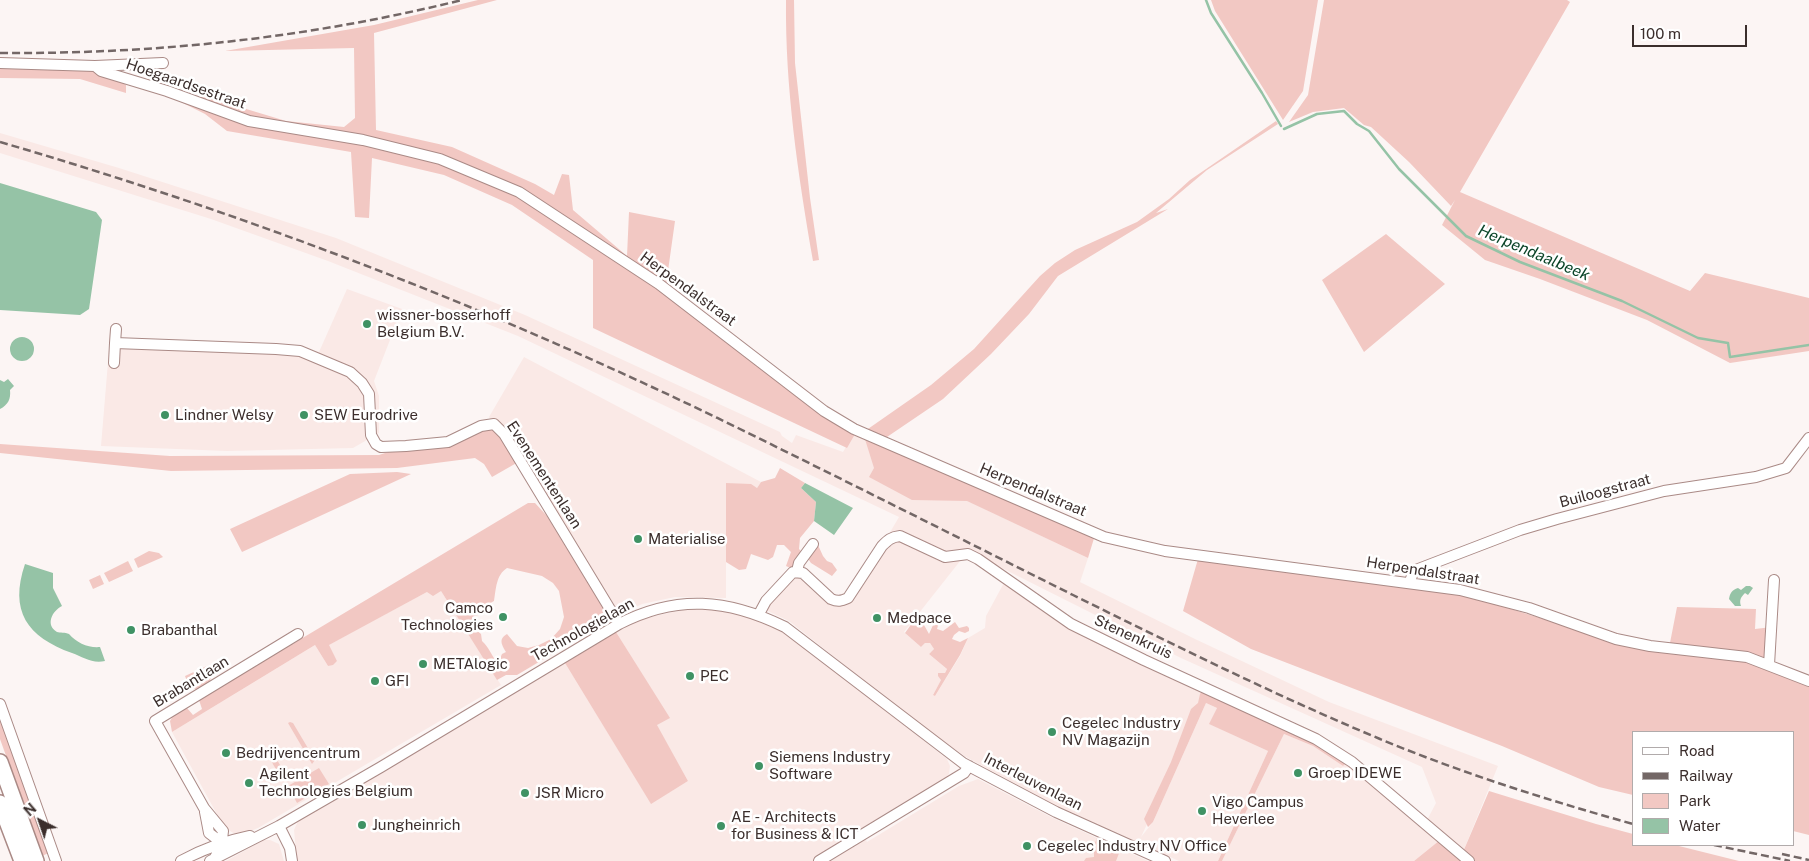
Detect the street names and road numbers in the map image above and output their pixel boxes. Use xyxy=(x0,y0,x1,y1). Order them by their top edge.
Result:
street label: Hoegaardsestraat xyxy=(124,55,248,113)
street label: Herpendalstraat xyxy=(636,248,740,330)
street label: Evenementenlaan xyxy=(503,418,585,532)
street label: Herpendalstraat xyxy=(977,459,1089,521)
street label: Builoogstraat xyxy=(1557,470,1653,512)
street label: Herpendalstraat xyxy=(1365,553,1481,589)
street label: Technologielaan xyxy=(529,594,637,666)
street label: Stenenkruis xyxy=(1091,611,1175,663)
street label: Brabantlaan xyxy=(150,652,232,712)
street label: Interleuvenlaan xyxy=(981,749,1085,815)

